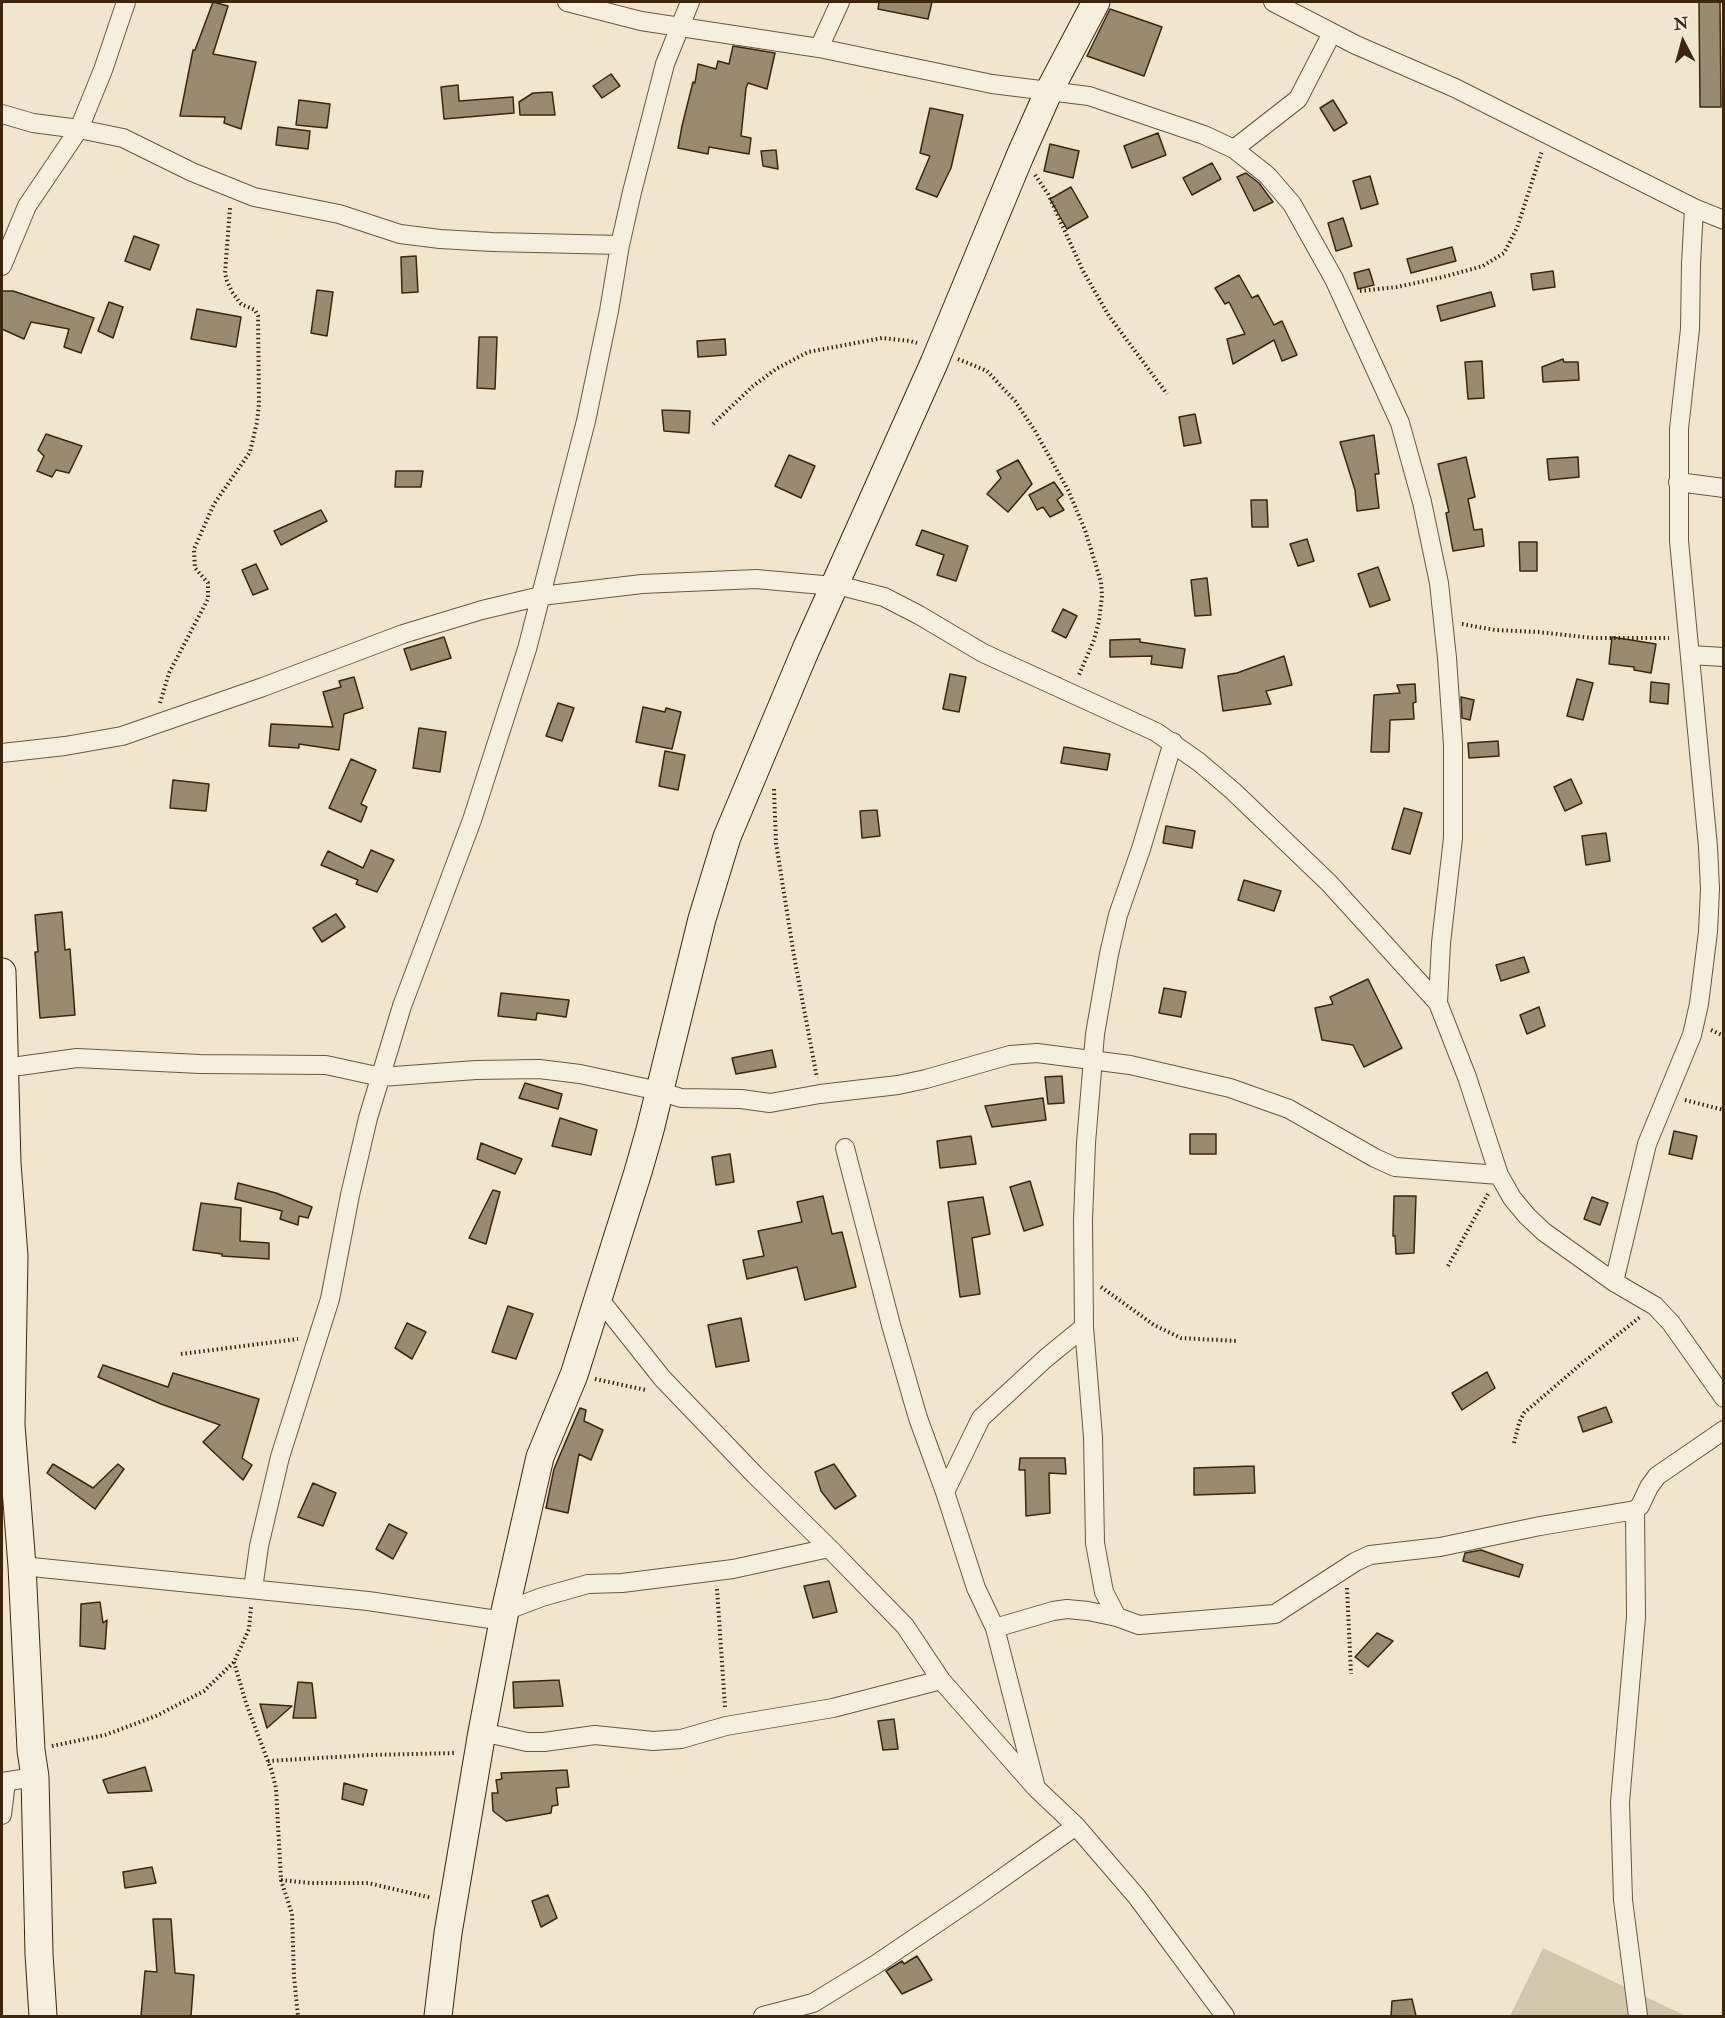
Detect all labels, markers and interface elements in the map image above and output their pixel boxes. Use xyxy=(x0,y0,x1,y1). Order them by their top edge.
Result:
north arrow xyxy=(1653,12,1713,72)
text: N xyxy=(1673,13,1689,35)

